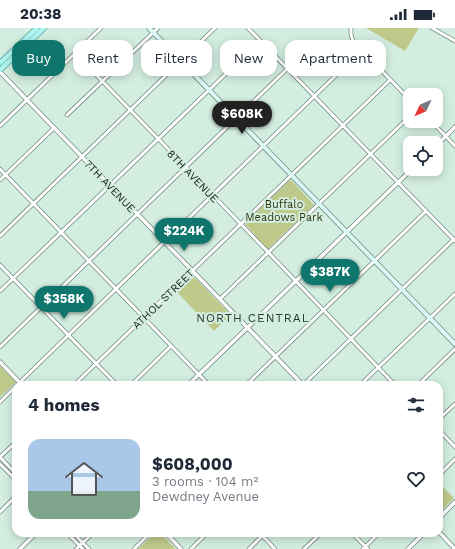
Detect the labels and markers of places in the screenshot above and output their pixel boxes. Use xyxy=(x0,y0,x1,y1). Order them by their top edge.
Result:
pin: $608K xyxy=(214,101,270,135)
pin: $224K xyxy=(156,218,212,252)
pin: $387K xyxy=(302,259,358,293)
pin: $358K xyxy=(36,286,92,320)

